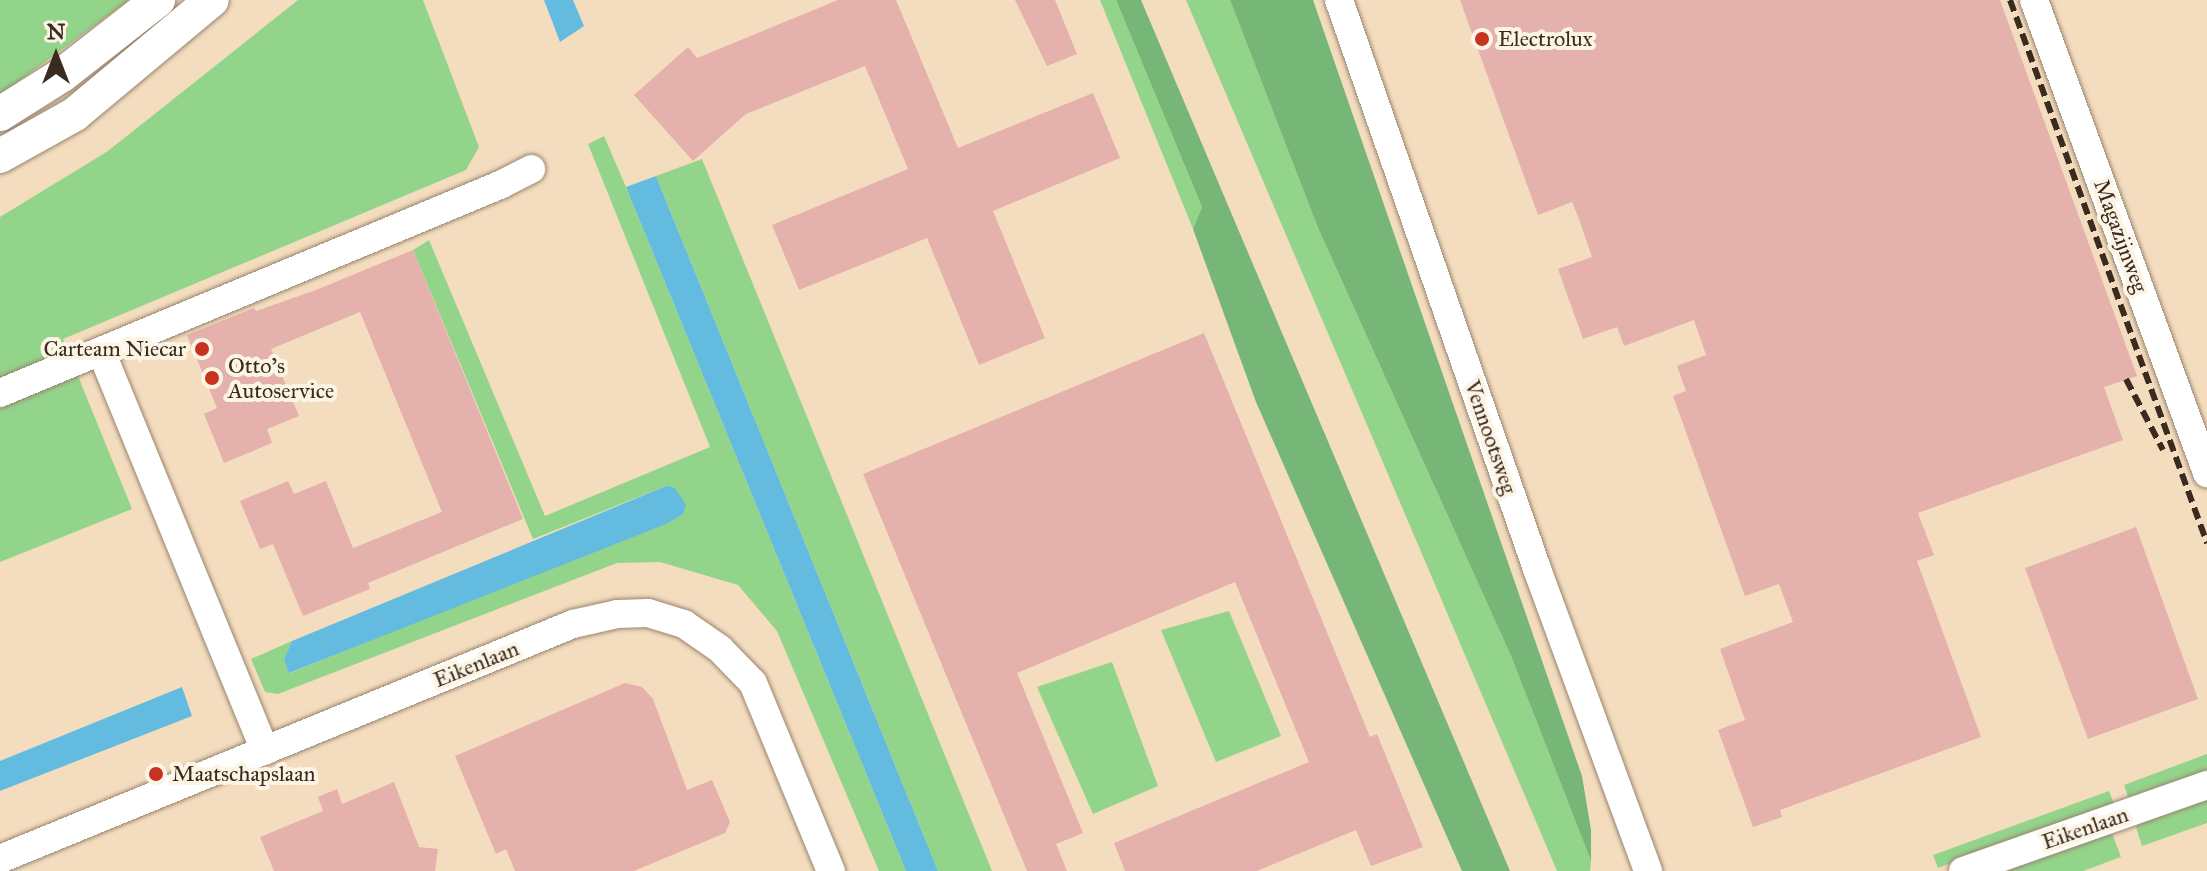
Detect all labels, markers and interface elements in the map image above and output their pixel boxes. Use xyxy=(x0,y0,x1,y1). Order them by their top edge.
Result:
north arrow xyxy=(16,16,96,96)
text: N xyxy=(47,18,65,45)
place label: Electrolux xyxy=(1498,26,1592,52)
marker: Electrolux xyxy=(1473,30,1491,48)
street label: Magazijnweg xyxy=(2088,176,2154,296)
place label: Carteam Niecar xyxy=(43,336,186,362)
marker: Carteam Niecar xyxy=(193,340,211,358)
place label: Otto's Autoservice xyxy=(228,352,334,404)
marker: Otto's Autoservice xyxy=(203,369,221,387)
street label: Vennootsweg xyxy=(1459,377,1523,497)
street label: Eikenlaan xyxy=(430,635,522,693)
place label: Maatschapslaan xyxy=(172,761,315,787)
marker: Maatschapslaan xyxy=(147,765,165,783)
street label: Eikenlaan xyxy=(2038,801,2132,855)

